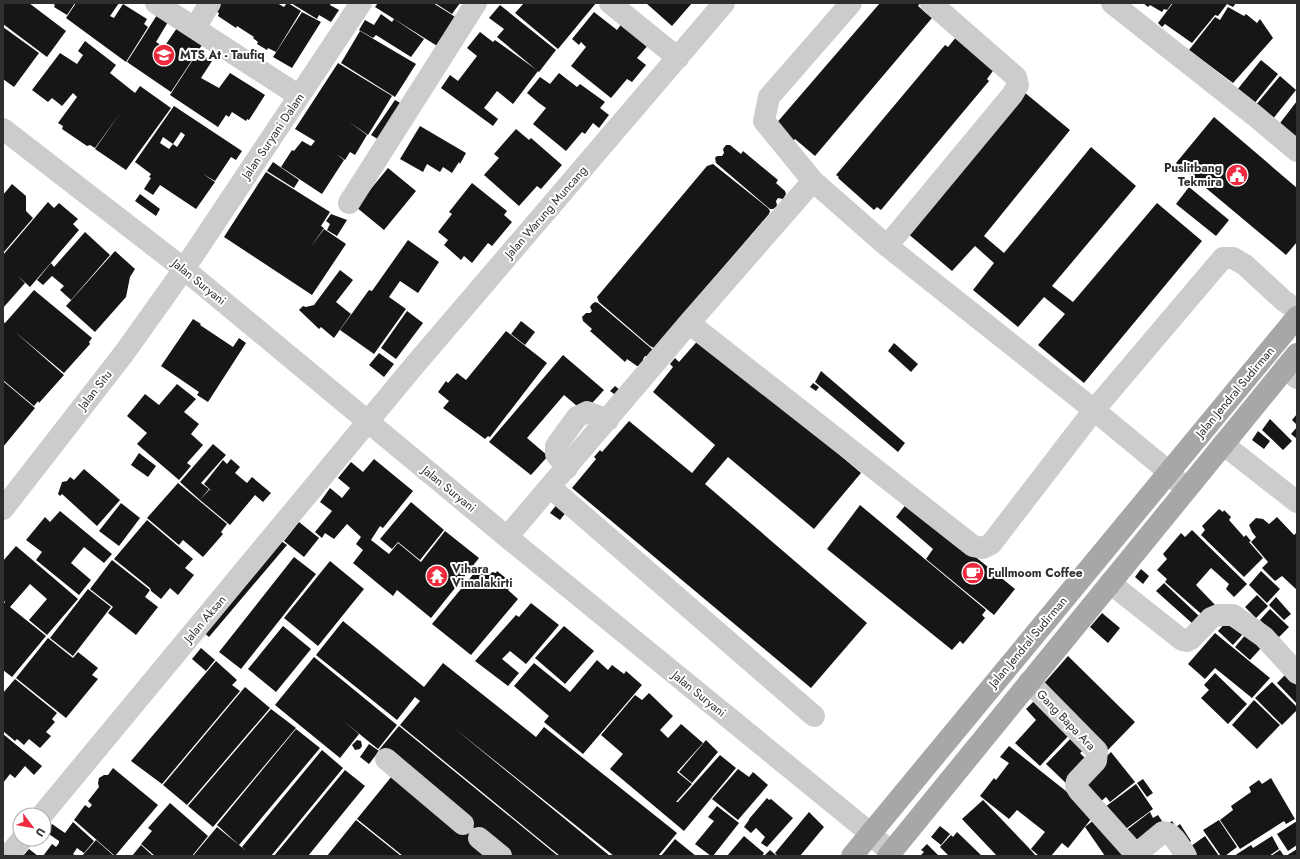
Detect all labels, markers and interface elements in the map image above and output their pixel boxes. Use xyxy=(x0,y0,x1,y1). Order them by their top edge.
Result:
school or university icon: MTS At - Taufiq xyxy=(151,42,177,68)
place label: MTS At - Taufiq xyxy=(180,46,265,64)
street label: Jalan Suryani Dalam xyxy=(236,89,309,184)
place label: Puslitbang Tekmira xyxy=(1164,159,1222,191)
street label: Jalan Warung Muncang xyxy=(499,162,591,264)
public building icon: Puslitbang Tekmira xyxy=(1224,162,1250,188)
street label: Jalan Suryani xyxy=(167,253,230,309)
street label: Jalan Jendral Sudirman xyxy=(1190,343,1279,443)
street label: Jalan Situ xyxy=(73,366,116,415)
street label: Jalan Suryani xyxy=(417,460,480,516)
place label: Vihara Vimalakirti xyxy=(451,560,512,592)
cafe icon: Fullmoom Coffee xyxy=(960,560,986,586)
temple icon: Vihara Vimalakirti xyxy=(424,563,450,589)
place label: Fullmoom Coffee xyxy=(988,564,1083,582)
street label: Jalan Aksan xyxy=(178,591,230,648)
street label: Jalan Jendral Sudirman xyxy=(983,593,1072,693)
street label: Jalan Suryani xyxy=(667,665,730,721)
street label: Gang Bapa Ara xyxy=(1032,686,1100,755)
north arrow xyxy=(12,807,52,847)
text: U xyxy=(32,825,49,840)

